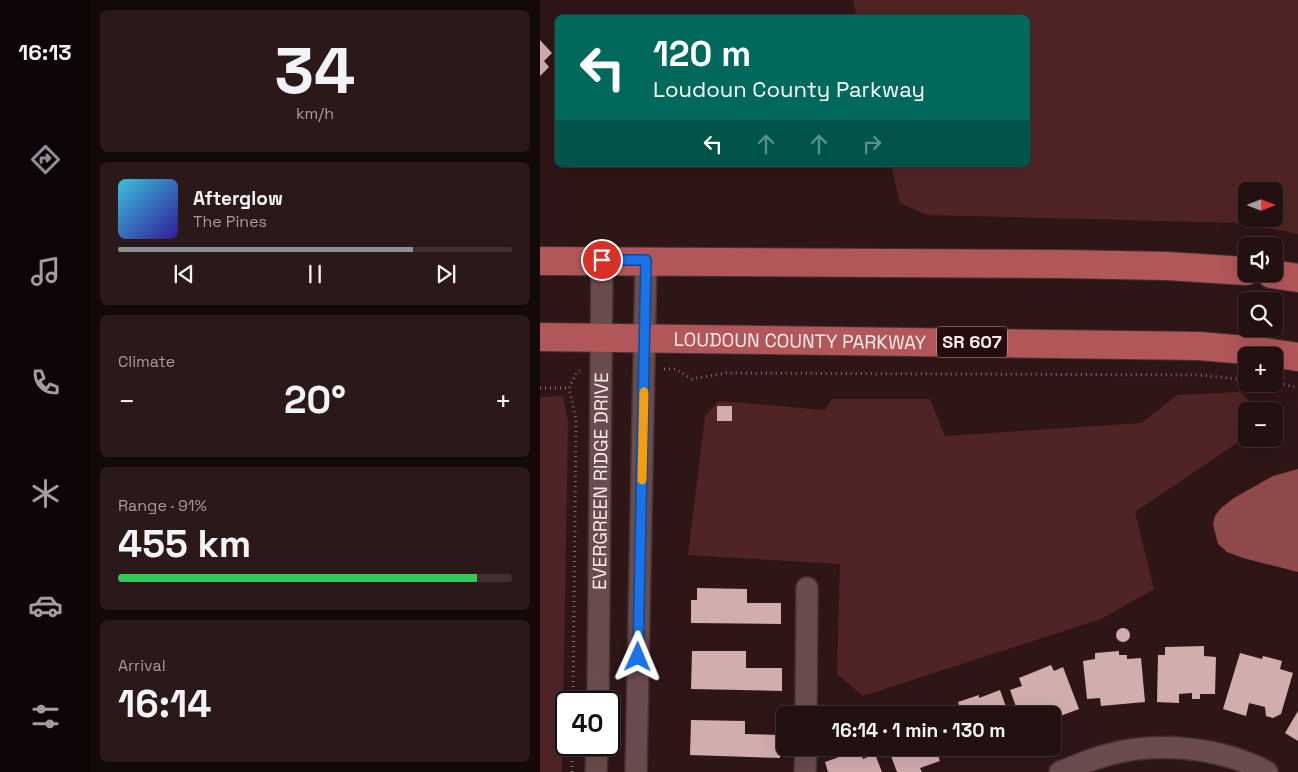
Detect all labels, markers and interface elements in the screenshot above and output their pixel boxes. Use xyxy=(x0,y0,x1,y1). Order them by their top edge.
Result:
text: 34 xyxy=(275,29,355,112)
text: 120 m xyxy=(653,32,751,76)
icon: left xyxy=(570,35,635,100)
text: 16:13 xyxy=(18,38,72,66)
text: Loudoun County Parkway xyxy=(653,75,925,103)
text: km/h xyxy=(296,103,334,124)
icon: left xyxy=(699,130,727,158)
icon: ahead xyxy=(752,130,780,158)
icon: ahead xyxy=(805,130,833,158)
icon: right xyxy=(858,130,886,158)
icon: directions xyxy=(28,142,63,177)
north arrow xyxy=(1238,182,1282,228)
map controls xyxy=(1238,182,1283,447)
text: Afterglow xyxy=(193,186,283,211)
text: The Pines xyxy=(193,211,267,232)
button: sound xyxy=(1238,237,1283,282)
pin xyxy=(581,239,623,281)
icon: arrive xyxy=(588,246,616,274)
icon: music xyxy=(28,254,63,289)
icon: previous xyxy=(170,260,198,288)
icon: pause xyxy=(301,260,329,288)
icon: next xyxy=(432,260,460,288)
button: search xyxy=(1238,292,1283,337)
street label: LOUDOUN COUNTY PARKWAY xyxy=(673,327,927,355)
road number: SR 607 xyxy=(937,327,1007,358)
button: + xyxy=(1238,347,1283,392)
text: Climate xyxy=(118,351,175,372)
icon: phone xyxy=(28,365,63,400)
street label: EVERGREEN RIDGE DRIVE xyxy=(587,372,614,590)
text: 20° xyxy=(284,376,346,424)
text: − xyxy=(118,383,135,419)
text: + xyxy=(495,383,512,419)
button: − xyxy=(1238,402,1283,447)
icon: climate xyxy=(28,476,63,511)
text: Range · 91% xyxy=(118,495,207,516)
text: 455 km xyxy=(118,520,251,568)
icon: car xyxy=(28,588,63,623)
position arrow xyxy=(611,630,663,682)
text: Arrival xyxy=(118,655,166,676)
text: 16:14 xyxy=(118,680,211,728)
speed limit sign: 40 xyxy=(555,691,620,756)
icon: filters xyxy=(28,699,63,734)
text: 16:14 · 1 min · 130 m xyxy=(831,718,1006,743)

